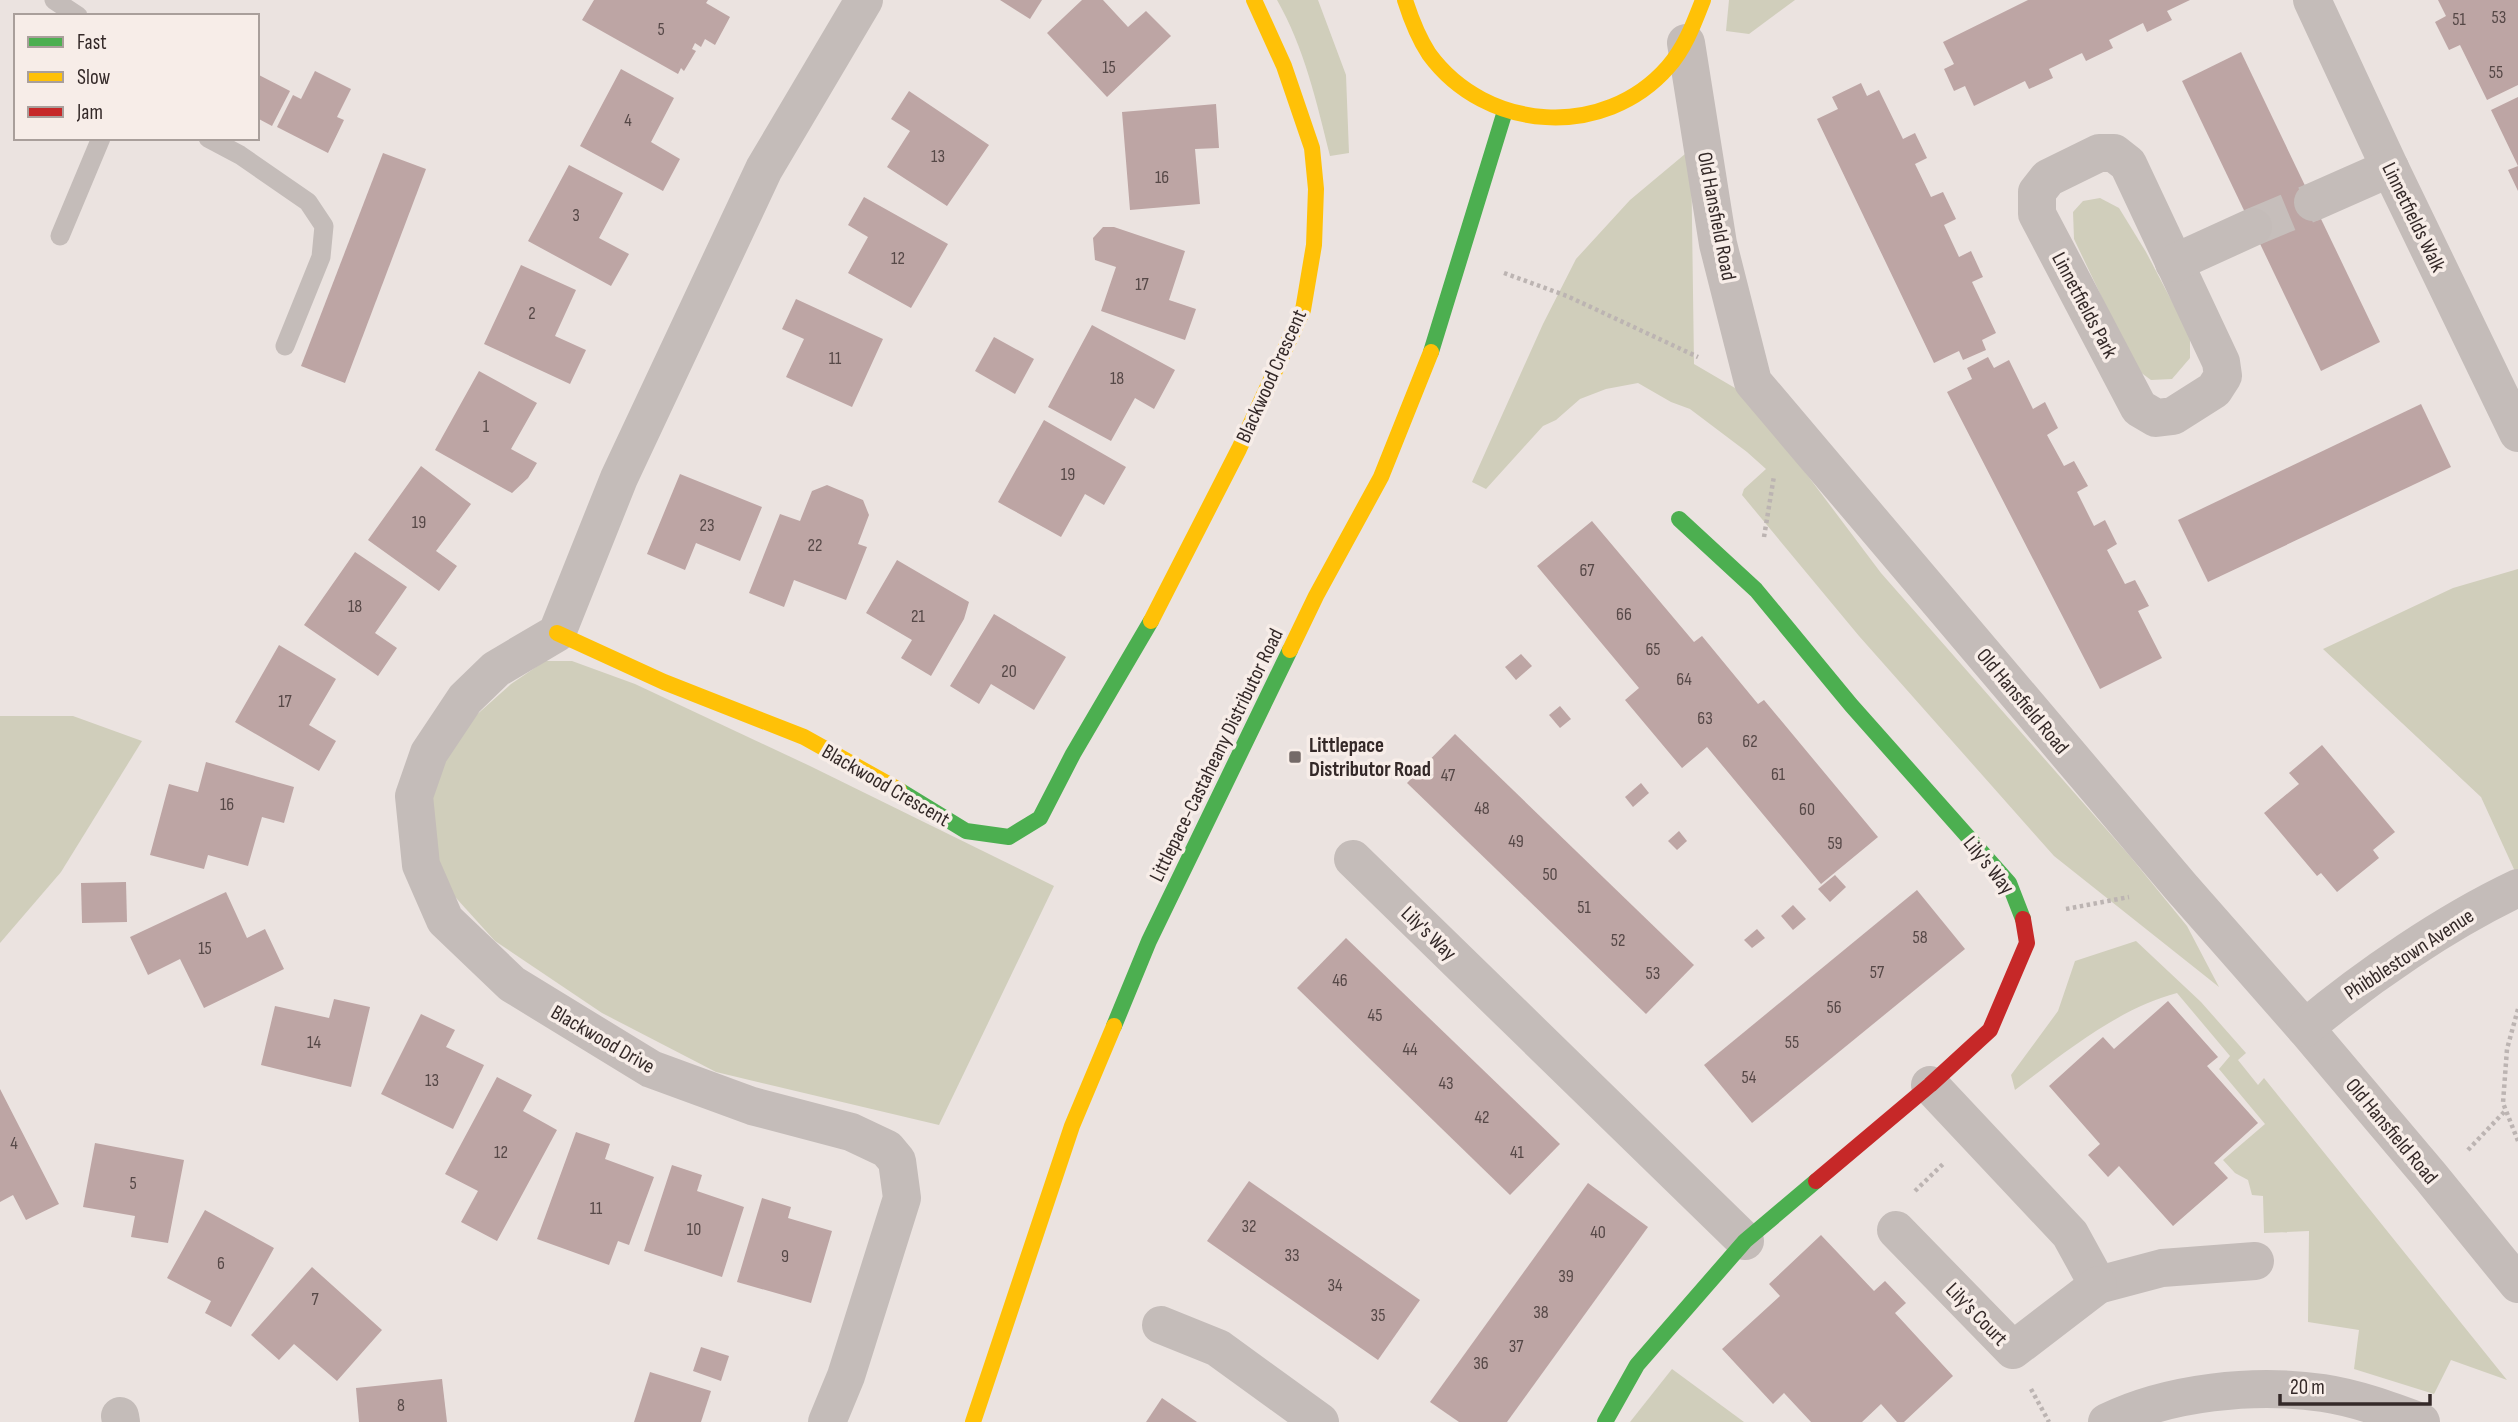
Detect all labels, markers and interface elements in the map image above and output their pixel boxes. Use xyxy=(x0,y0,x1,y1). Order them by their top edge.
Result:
house number: 53 xyxy=(2492,7,2506,28)
house number: 51 xyxy=(2452,9,2466,30)
legend xyxy=(14,14,259,140)
house number: 5 xyxy=(657,19,665,40)
text: Fast xyxy=(77,30,107,55)
house number: 15 xyxy=(1102,57,1116,78)
house number: 55 xyxy=(2489,62,2503,83)
text: Slow xyxy=(77,65,111,90)
text: Jam xyxy=(76,100,103,125)
house number: 4 xyxy=(624,110,632,131)
house number: 13 xyxy=(931,146,945,167)
street label: Old Hansfield Road xyxy=(1692,150,1741,282)
street label: Linnetfields Walk xyxy=(2376,158,2451,276)
house number: 16 xyxy=(1155,167,1169,188)
house number: 3 xyxy=(572,205,580,226)
house number: 12 xyxy=(891,248,905,269)
street label: Linnetfields Park xyxy=(2046,248,2123,362)
house number: 17 xyxy=(1135,274,1150,295)
house number: 2 xyxy=(528,303,536,324)
street label: Blackwood Crescent xyxy=(1231,306,1312,447)
house number: 11 xyxy=(829,348,842,369)
house number: 18 xyxy=(1110,368,1124,389)
house number: 1 xyxy=(483,416,490,437)
house number: 19 xyxy=(1061,464,1075,485)
house number: 19 xyxy=(412,512,426,533)
house number: 23 xyxy=(700,515,715,536)
house number: 22 xyxy=(808,535,822,556)
house number: 67 xyxy=(1579,560,1595,581)
house number: 18 xyxy=(348,596,362,617)
house number: 66 xyxy=(1616,604,1632,625)
house number: 21 xyxy=(911,606,926,627)
street label: Littlepace-Castaheany Distributor Road xyxy=(1144,624,1289,886)
house number: 65 xyxy=(1645,639,1661,660)
street label: Old Hansfield Road xyxy=(1971,643,2074,759)
house number: 20 xyxy=(1001,661,1017,682)
house number: 64 xyxy=(1676,669,1692,690)
house number: 17 xyxy=(278,691,293,712)
house number: 63 xyxy=(1697,708,1713,729)
house number: 62 xyxy=(1742,731,1758,752)
place label: Littlepace Distributor Road xyxy=(1309,733,1431,782)
street label: Blackwood Crescent xyxy=(818,739,954,832)
marker: Littlepace Distributor Road xyxy=(1287,749,1303,765)
house number: 61 xyxy=(1771,764,1786,785)
house number: 47 xyxy=(1441,765,1456,786)
house number: 16 xyxy=(220,794,234,815)
house number: 48 xyxy=(1474,798,1490,819)
house number: 60 xyxy=(1799,799,1815,820)
house number: 49 xyxy=(1508,831,1524,852)
street label: Lily's Way xyxy=(1958,831,2019,899)
house number: 59 xyxy=(1827,833,1843,854)
house number: 50 xyxy=(1542,864,1558,885)
house number: 51 xyxy=(1577,897,1591,918)
street label: Lily's Way xyxy=(1396,901,1461,966)
street label: Phibblestown Avenue xyxy=(2340,903,2479,1006)
house number: 58 xyxy=(1912,927,1928,948)
house number: 52 xyxy=(1611,930,1625,951)
house number: 15 xyxy=(198,938,212,959)
house number: 57 xyxy=(1870,962,1885,983)
house number: 53 xyxy=(1646,963,1660,984)
house number: 46 xyxy=(1332,970,1348,991)
house number: 56 xyxy=(1826,997,1842,1018)
street label: Blackwood Drive xyxy=(546,1000,659,1079)
house number: 45 xyxy=(1368,1005,1382,1026)
house number: 14 xyxy=(307,1032,321,1053)
house number: 55 xyxy=(1785,1032,1799,1053)
house number: 44 xyxy=(1402,1039,1418,1060)
house number: 54 xyxy=(1742,1067,1757,1088)
house number: 13 xyxy=(425,1070,439,1091)
house number: 43 xyxy=(1438,1073,1454,1094)
street label: Old Hansfield Road xyxy=(2340,1073,2443,1189)
house number: 42 xyxy=(1474,1107,1490,1128)
house number: 4 xyxy=(10,1133,18,1154)
house number: 12 xyxy=(494,1142,508,1163)
house number: 41 xyxy=(1510,1142,1525,1163)
house number: 5 xyxy=(129,1173,137,1194)
house number: 11 xyxy=(590,1198,603,1219)
house number: 32 xyxy=(1242,1216,1256,1237)
house number: 10 xyxy=(687,1219,701,1240)
house number: 40 xyxy=(1590,1222,1606,1243)
house number: 33 xyxy=(1284,1245,1300,1266)
house number: 9 xyxy=(781,1246,789,1267)
house number: 6 xyxy=(217,1253,225,1274)
house number: 39 xyxy=(1558,1266,1574,1287)
house number: 34 xyxy=(1327,1275,1343,1296)
street label: Lily's Court xyxy=(1941,1278,2013,1351)
house number: 7 xyxy=(311,1289,319,1310)
house number: 38 xyxy=(1533,1302,1549,1323)
house number: 35 xyxy=(1371,1305,1385,1326)
house number: 37 xyxy=(1509,1336,1524,1357)
house number: 36 xyxy=(1473,1353,1489,1374)
scale bar xyxy=(2280,1362,2430,1406)
text: 20 m xyxy=(2290,1375,2325,1400)
house number: 8 xyxy=(397,1395,405,1416)

